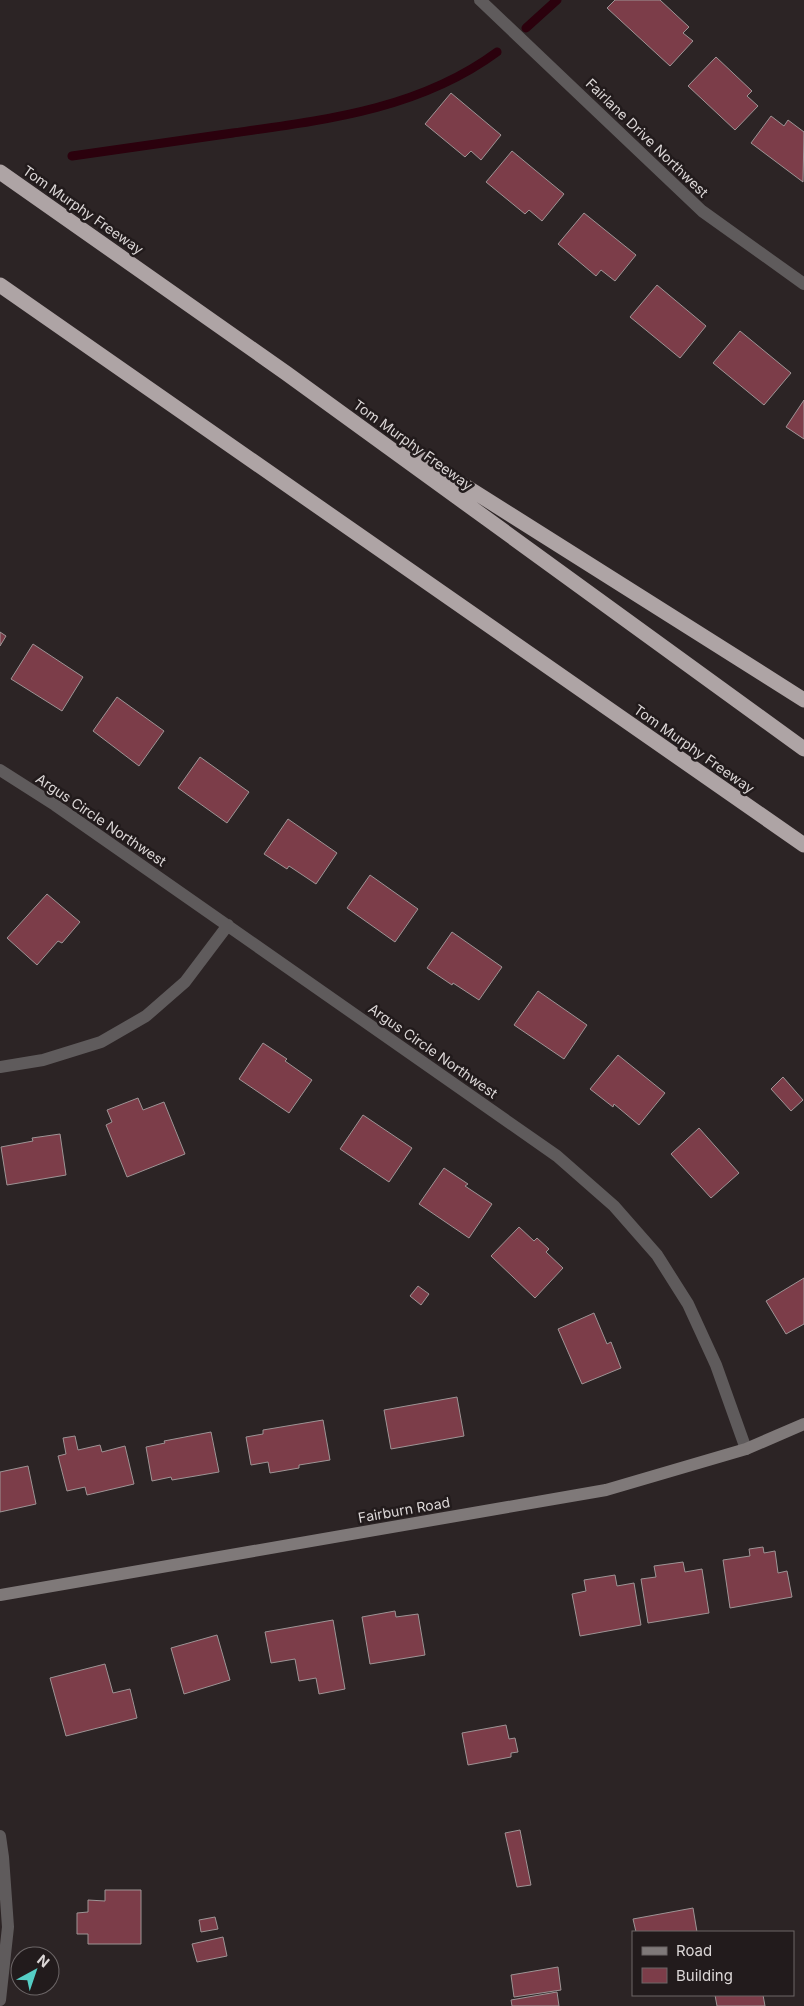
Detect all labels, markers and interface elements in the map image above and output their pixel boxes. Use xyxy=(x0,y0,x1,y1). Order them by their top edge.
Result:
street label: Fairlane Drive Northwest xyxy=(583,75,712,201)
street label: Tom Murphy Freeway xyxy=(20,162,147,258)
street label: Tom Murphy Freeway xyxy=(350,396,476,494)
street label: Tom Murphy Freeway xyxy=(631,701,758,797)
street label: Argus Circle Northwest xyxy=(33,770,170,870)
street label: Argus Circle Northwest xyxy=(365,1000,501,1102)
street label: Fairburn Road xyxy=(357,1493,451,1526)
legend xyxy=(632,1931,794,1996)
text: Road xyxy=(676,1941,712,1960)
north arrow xyxy=(10,1946,60,1996)
text: N xyxy=(34,1951,53,1971)
text: Building xyxy=(676,1966,733,1985)

